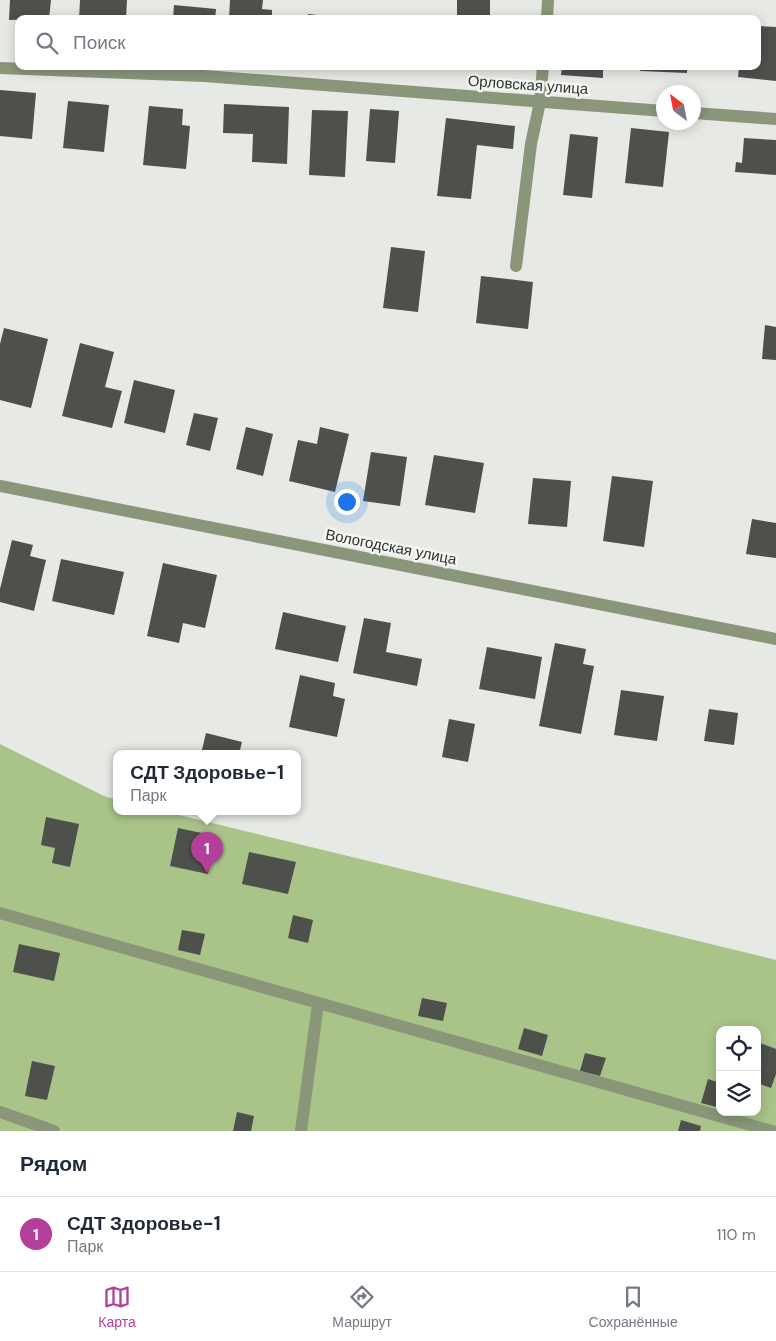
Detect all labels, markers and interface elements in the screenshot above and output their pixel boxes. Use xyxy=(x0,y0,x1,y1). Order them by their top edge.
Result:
search box xyxy=(15,15,761,70)
icon: search xyxy=(33,29,61,57)
text: Поиск xyxy=(73,30,126,55)
street label: Орловская улица xyxy=(467,71,590,99)
north arrow xyxy=(656,85,701,130)
your location xyxy=(334,489,360,515)
street label: Вологодская улица xyxy=(324,524,459,570)
popup xyxy=(113,750,301,815)
text: СДТ Здоровье-1 xyxy=(130,760,284,785)
text: Парк xyxy=(130,785,166,806)
pin: 1 xyxy=(191,832,223,873)
map controls xyxy=(716,1026,761,1116)
button: locate xyxy=(716,1026,761,1071)
button: layers xyxy=(716,1071,761,1116)
text: Рядом xyxy=(20,1150,87,1178)
text: СДТ Здоровье-1 xyxy=(67,1211,221,1236)
text: 1 xyxy=(33,1224,39,1245)
text: 110 m xyxy=(717,1224,756,1245)
text: Парк xyxy=(67,1236,103,1257)
tab: Карта xyxy=(98,1283,136,1331)
tab: Маршрут xyxy=(332,1283,392,1331)
tab: Сохранённые xyxy=(589,1283,678,1331)

